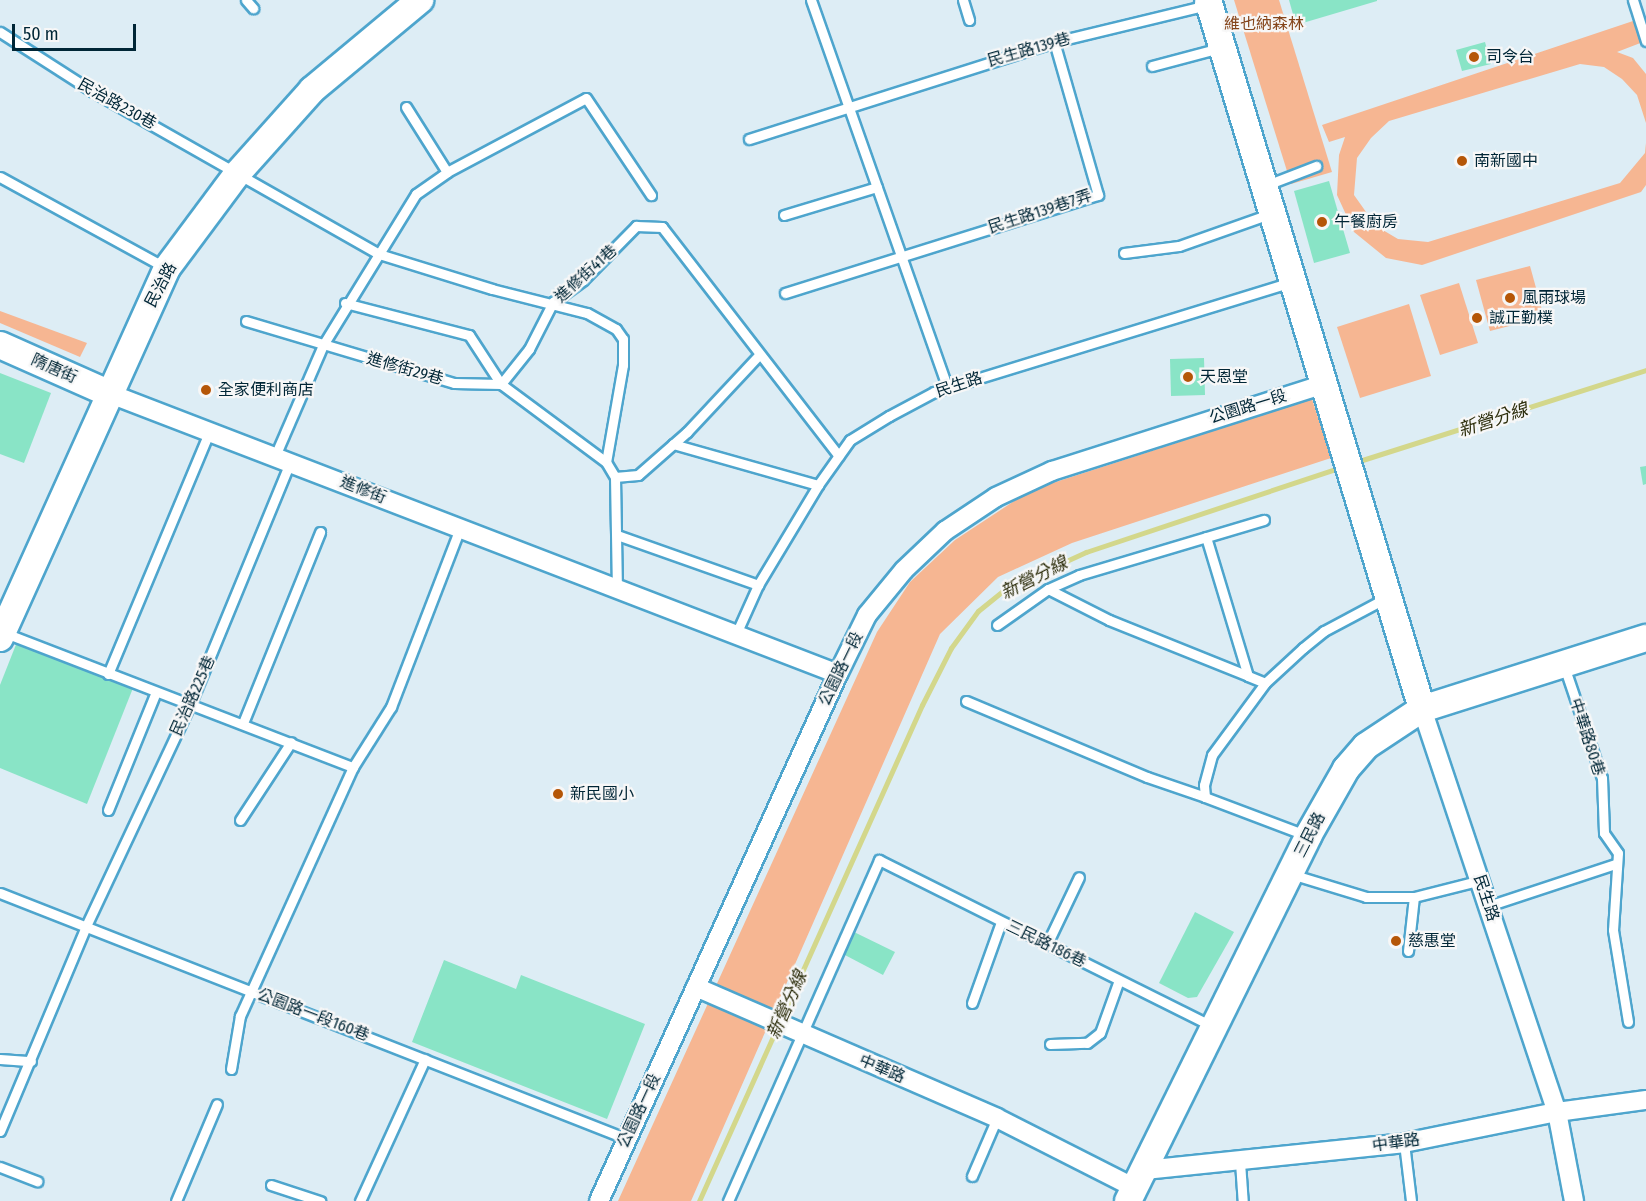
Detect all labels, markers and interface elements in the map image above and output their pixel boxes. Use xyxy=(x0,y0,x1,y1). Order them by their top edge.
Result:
scale bar xyxy=(15,12,140,50)
park label: 維也納森林 xyxy=(1224,14,1304,34)
text: 50 m xyxy=(23,23,59,45)
street label: 民生路139巷 xyxy=(985,29,1073,71)
place label: 司令台 xyxy=(1486,47,1534,67)
marker: 司令台 xyxy=(1467,50,1481,64)
street label: 民治路230巷 xyxy=(74,75,160,133)
place label: 南新國中 xyxy=(1474,151,1538,171)
marker: 南新國中 xyxy=(1455,154,1469,168)
street label: 民生路139巷7弄 xyxy=(986,186,1094,238)
place label: 午餐廚房 xyxy=(1334,212,1398,232)
marker: 午餐廚房 xyxy=(1315,215,1329,229)
street label: 進修街41巷 xyxy=(551,241,621,307)
street label: 民治路 xyxy=(141,259,181,311)
place label: 風雨球場 xyxy=(1522,288,1586,308)
marker: 風雨球場 xyxy=(1503,291,1517,305)
place label: 誠正勤樸 xyxy=(1489,308,1553,328)
marker: 誠正勤樸 xyxy=(1470,311,1484,325)
street label: 進修街29巷 xyxy=(365,349,445,389)
street label: 隋唐街 xyxy=(28,350,80,388)
place label: 天恩堂 xyxy=(1200,367,1248,387)
street label: 民生路 xyxy=(933,368,985,402)
marker: 天恩堂 xyxy=(1181,370,1195,384)
place label: 全家便利商店 xyxy=(218,380,314,400)
marker: 全家便利商店 xyxy=(199,383,213,397)
street label: 公園路一段 xyxy=(1207,386,1289,428)
water label: 新營分線 xyxy=(1455,399,1531,441)
street label: 進修街 xyxy=(337,472,389,508)
water label: 新營分線 xyxy=(997,552,1071,604)
street label: 公園路一段 xyxy=(815,629,867,709)
street label: 民治路225巷 xyxy=(167,653,219,739)
street label: 中華路80巷 xyxy=(1565,696,1609,778)
place label: 新民國小 xyxy=(570,784,634,804)
marker: 新民國小 xyxy=(551,787,565,801)
street label: 三民路 xyxy=(1291,809,1329,861)
street label: 民生路 xyxy=(1469,872,1503,924)
street label: 三民路186巷 xyxy=(1003,916,1089,972)
place label: 慈惠堂 xyxy=(1408,931,1456,951)
marker: 慈惠堂 xyxy=(1389,934,1403,948)
water label: 新營分線 xyxy=(762,968,812,1042)
street label: 公園路一段160巷 xyxy=(254,985,372,1045)
street label: 中華路 xyxy=(856,1051,908,1087)
street label: 公園路一段 xyxy=(613,1071,665,1151)
street label: 中華路 xyxy=(1371,1130,1421,1156)

